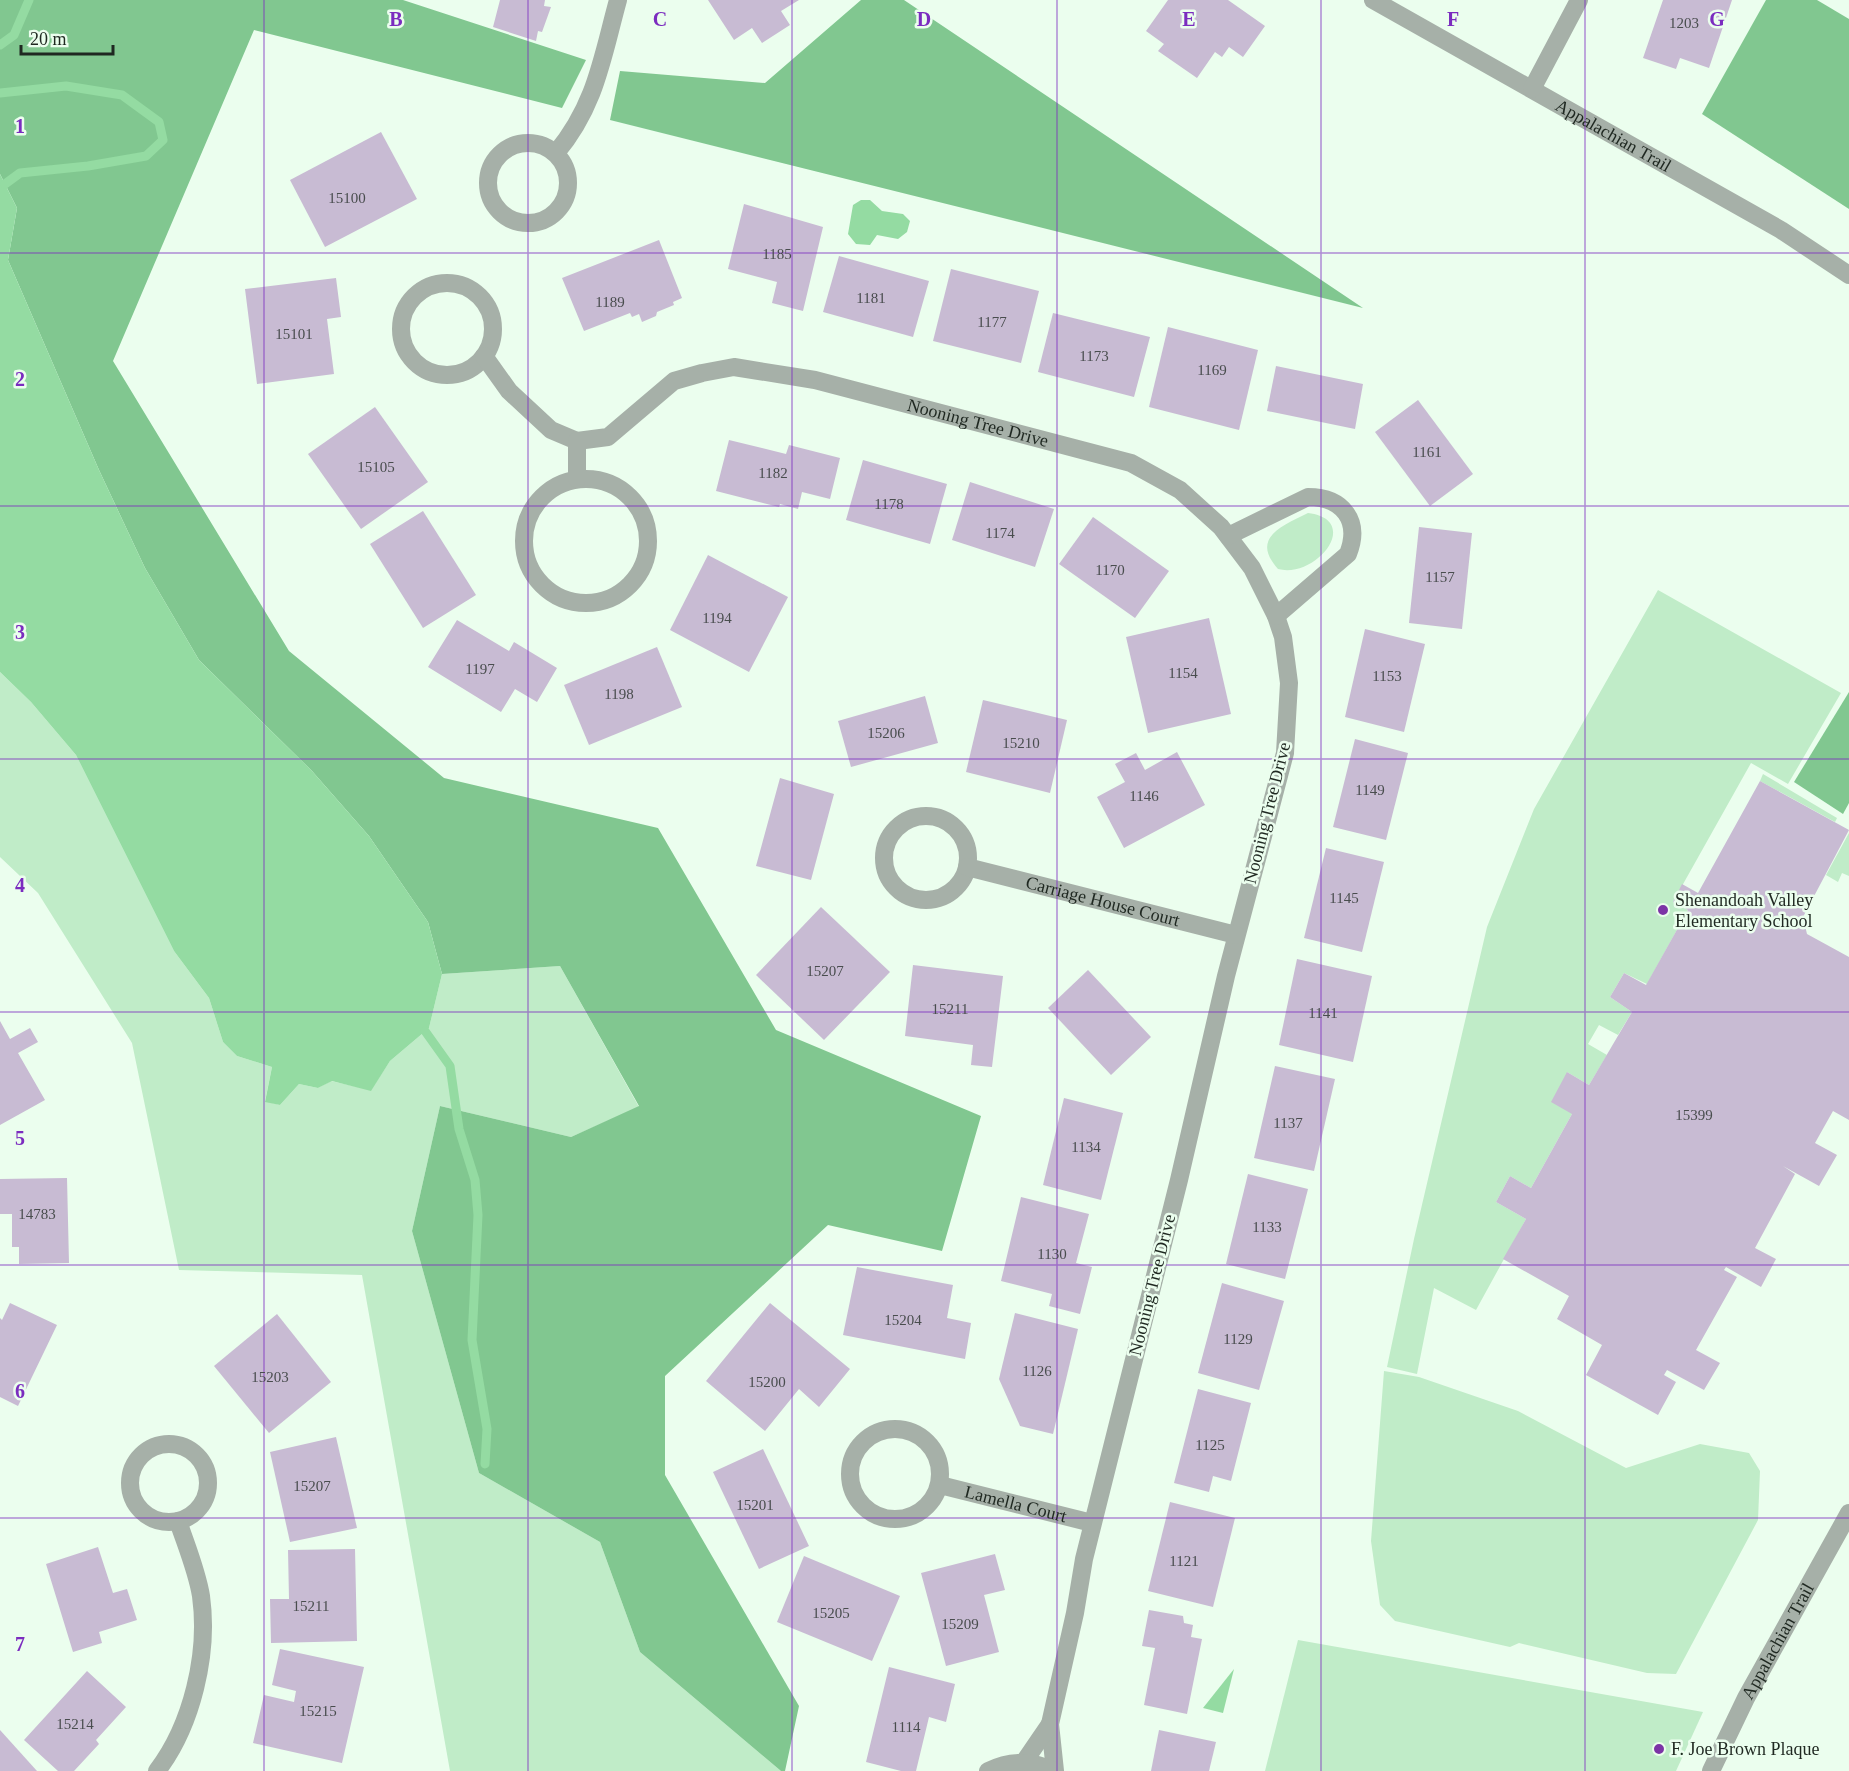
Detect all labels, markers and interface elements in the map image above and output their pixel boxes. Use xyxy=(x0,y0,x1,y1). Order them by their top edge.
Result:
text: B xyxy=(389,8,403,30)
text: C xyxy=(653,8,667,30)
text: D xyxy=(917,8,931,30)
text: E xyxy=(1182,8,1196,30)
text: F xyxy=(1447,8,1459,30)
text: G xyxy=(1709,8,1725,30)
house number: 1203 xyxy=(1669,15,1699,31)
scale bar xyxy=(21,18,112,56)
text: 20 m xyxy=(30,29,67,49)
street label: Appalachian Trail xyxy=(1552,95,1675,176)
text: 1 xyxy=(15,115,25,137)
house number: 15100 xyxy=(328,190,366,206)
house number: 1185 xyxy=(762,246,792,262)
house number: 1181 xyxy=(856,290,886,306)
house number: 1189 xyxy=(595,294,625,310)
house number: 1177 xyxy=(977,314,1007,330)
house number: 15101 xyxy=(275,326,313,342)
house number: 1173 xyxy=(1079,348,1109,364)
house number: 1169 xyxy=(1197,362,1227,378)
text: 2 xyxy=(15,368,25,390)
street label: Nooning Tree Drive xyxy=(905,395,1051,451)
house number: 1161 xyxy=(1412,444,1442,460)
house number: 15105 xyxy=(357,459,395,475)
house number: 1182 xyxy=(758,465,788,481)
house number: 1178 xyxy=(874,496,904,512)
house number: 1174 xyxy=(985,525,1015,541)
house number: 1170 xyxy=(1095,562,1125,578)
house number: 1157 xyxy=(1425,569,1455,585)
house number: 1194 xyxy=(702,610,732,626)
text: 3 xyxy=(15,621,25,643)
house number: 1197 xyxy=(465,661,495,677)
house number: 1154 xyxy=(1168,665,1198,681)
house number: 1153 xyxy=(1372,668,1402,684)
house number: 1198 xyxy=(604,686,634,702)
house number: 15206 xyxy=(867,725,905,741)
house number: 15210 xyxy=(1002,735,1040,751)
street label: Nooning Tree Drive xyxy=(1240,740,1294,886)
house number: 1149 xyxy=(1355,782,1385,798)
house number: 1146 xyxy=(1129,788,1159,804)
street label: Carriage House Court xyxy=(1024,872,1182,930)
text: 4 xyxy=(15,874,25,896)
house number: 1145 xyxy=(1329,890,1359,906)
place label: Shenandoah Valley Elementary School xyxy=(1675,890,1813,931)
marker: Shenandoah Valley Elementary School xyxy=(1656,903,1670,917)
house number: 15207 xyxy=(806,963,844,979)
house number: 15211 xyxy=(932,1001,968,1017)
house number: 1141 xyxy=(1308,1005,1338,1021)
house number: 15399 xyxy=(1675,1107,1713,1123)
house number: 1137 xyxy=(1273,1115,1303,1131)
text: 5 xyxy=(15,1127,25,1149)
house number: 1134 xyxy=(1071,1139,1101,1155)
house number: 14783 xyxy=(18,1206,56,1222)
street label: Nooning Tree Drive xyxy=(1125,1212,1179,1358)
house number: 1133 xyxy=(1252,1219,1282,1235)
house number: 1130 xyxy=(1037,1246,1067,1262)
house number: 15204 xyxy=(884,1312,922,1328)
house number: 1129 xyxy=(1223,1331,1253,1347)
house number: 1126 xyxy=(1022,1363,1052,1379)
house number: 15203 xyxy=(251,1369,289,1385)
house number: 15200 xyxy=(748,1374,786,1390)
text: 6 xyxy=(15,1380,25,1402)
house number: 1125 xyxy=(1195,1437,1225,1453)
house number: 15207 xyxy=(293,1478,331,1494)
street label: Lamella Court xyxy=(963,1482,1069,1526)
house number: 15201 xyxy=(736,1497,774,1513)
house number: 1121 xyxy=(1169,1553,1199,1569)
street label: Appalachian Trail xyxy=(1737,1580,1818,1703)
house number: 15211 xyxy=(293,1598,329,1614)
house number: 15205 xyxy=(812,1605,850,1621)
house number: 15209 xyxy=(941,1616,979,1632)
text: 7 xyxy=(15,1633,25,1655)
house number: 15215 xyxy=(299,1703,337,1719)
house number: 15214 xyxy=(56,1716,94,1732)
house number: 1114 xyxy=(892,1719,921,1735)
place label: F. Joe Brown Plaque xyxy=(1671,1739,1820,1759)
marker: F. Joe Brown Plaque xyxy=(1652,1742,1666,1756)

